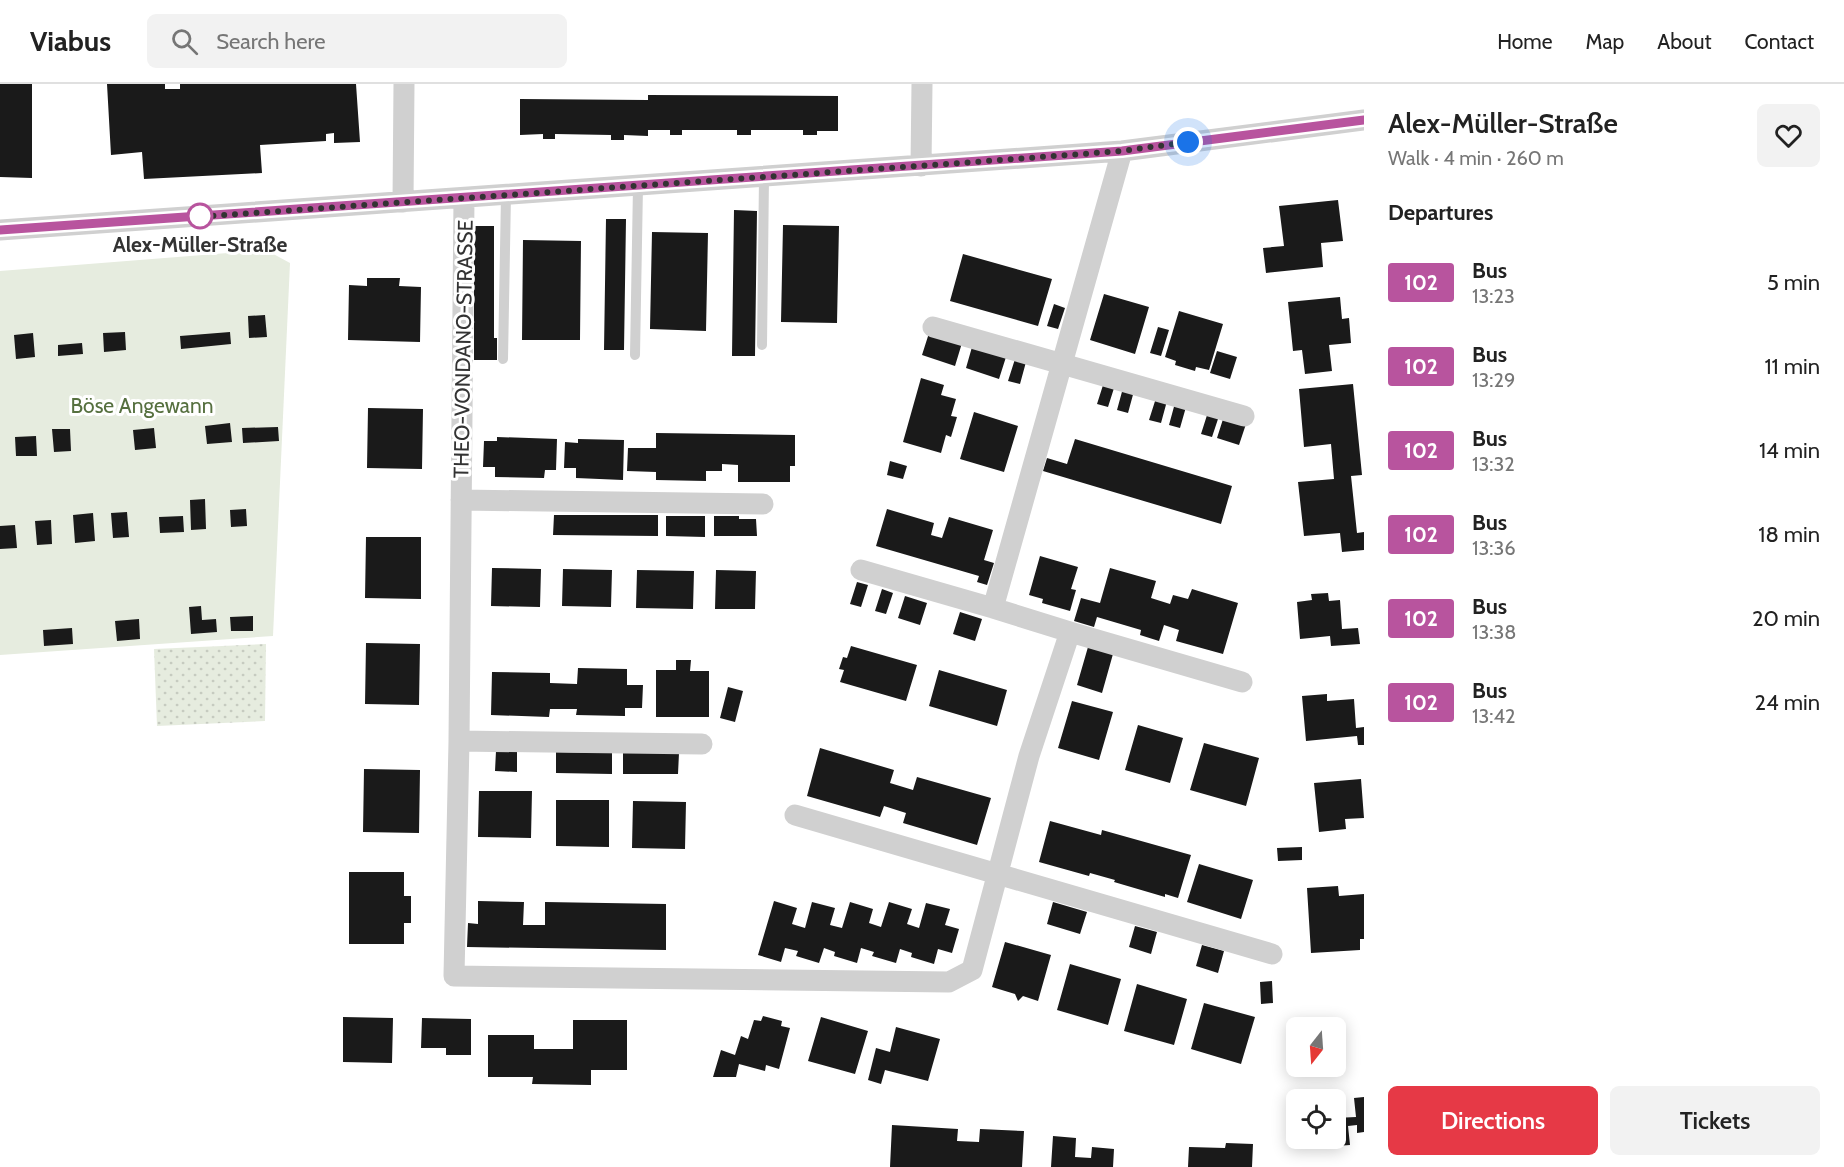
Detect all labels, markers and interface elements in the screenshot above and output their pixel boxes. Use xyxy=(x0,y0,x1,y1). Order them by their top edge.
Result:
search box xyxy=(147,14,567,68)
text: Viabus xyxy=(30,24,111,58)
icon: search xyxy=(168,25,201,58)
text: Search here xyxy=(216,28,325,55)
text: Home xyxy=(1497,29,1553,54)
text: Map xyxy=(1586,29,1624,54)
text: About xyxy=(1657,29,1711,54)
text: Contact xyxy=(1744,29,1814,54)
button: heart xyxy=(1757,104,1820,167)
text: Alex-Müller-Straße xyxy=(1388,106,1618,140)
your location xyxy=(1173,127,1203,157)
text: Walk · 4 min · 260 m xyxy=(1388,146,1564,170)
text: Departures xyxy=(1388,199,1493,226)
marker: Alex-Müller-Straße xyxy=(187,203,213,229)
street label: THEO-VONDANO-STRASSE xyxy=(448,220,478,478)
place label: Alex-Müller-Straße xyxy=(113,232,287,257)
text: Bus xyxy=(1472,257,1507,284)
text: 5 min xyxy=(1767,269,1820,296)
text: 102 xyxy=(1404,270,1438,295)
text: 13:23 xyxy=(1472,284,1515,308)
text: Bus xyxy=(1472,341,1507,368)
text: 11 min xyxy=(1764,353,1820,380)
text: 102 xyxy=(1404,354,1438,379)
text: 13:29 xyxy=(1472,368,1515,392)
park label: Böse Angewann xyxy=(71,393,213,418)
text: Bus xyxy=(1472,425,1507,452)
text: 14 min xyxy=(1759,437,1820,464)
text: 102 xyxy=(1404,438,1438,463)
text: 13:32 xyxy=(1472,452,1515,476)
text: Bus xyxy=(1472,509,1507,536)
text: 18 min xyxy=(1758,521,1820,548)
text: 102 xyxy=(1404,522,1438,547)
text: 13:36 xyxy=(1472,536,1516,560)
text: Bus xyxy=(1472,593,1507,620)
text: 20 min xyxy=(1752,605,1820,632)
text: 102 xyxy=(1404,606,1438,631)
text: 13:38 xyxy=(1472,620,1516,644)
text: Bus xyxy=(1472,677,1507,704)
text: 24 min xyxy=(1755,689,1820,716)
text: 102 xyxy=(1404,690,1438,715)
text: 13:42 xyxy=(1472,704,1516,728)
north arrow xyxy=(1286,1017,1346,1077)
map controls xyxy=(1286,1017,1346,1149)
button: Directions xyxy=(1388,1086,1598,1155)
button: Tickets xyxy=(1610,1086,1820,1155)
button: locate xyxy=(1286,1089,1346,1149)

